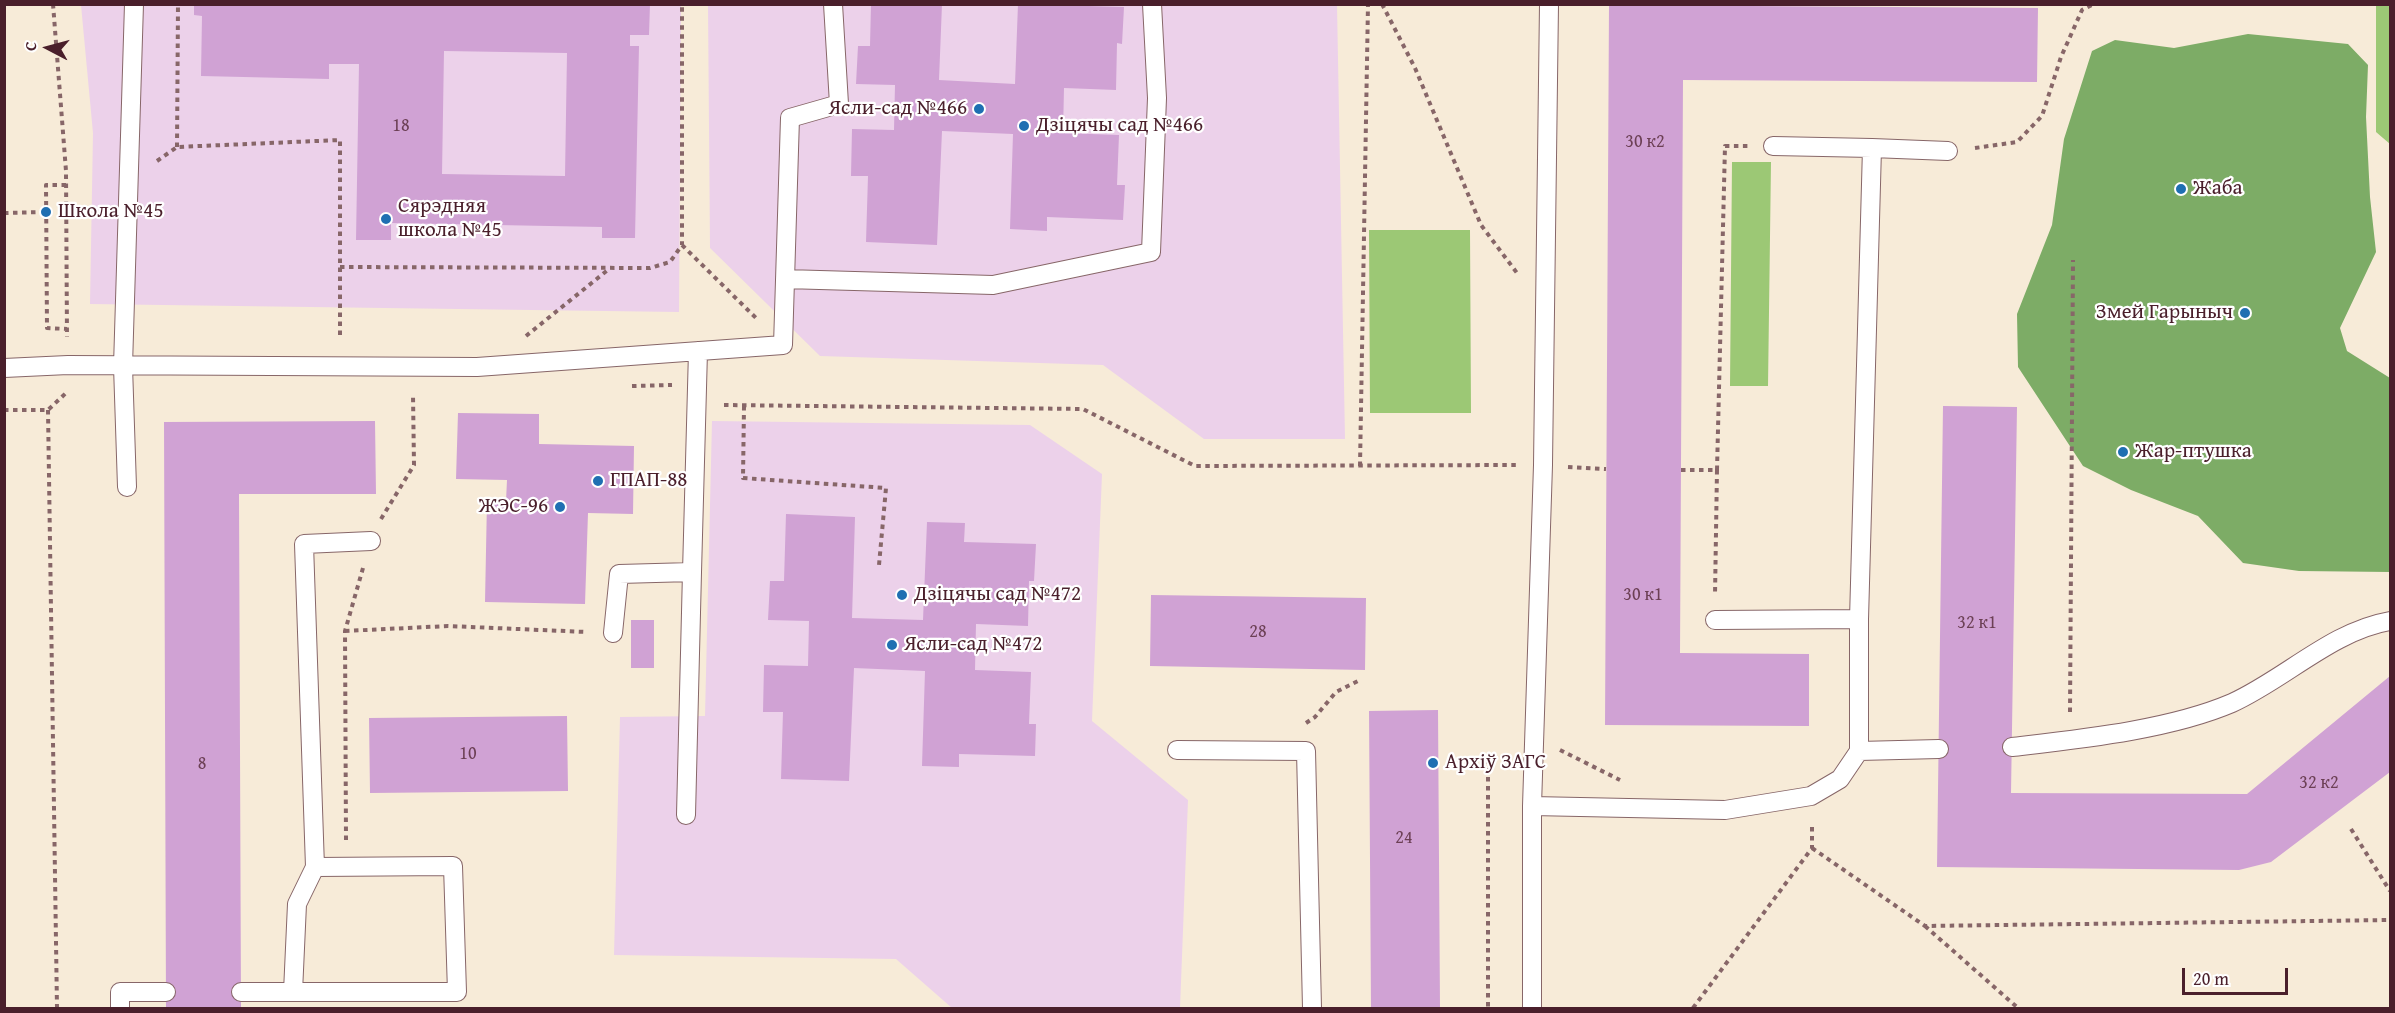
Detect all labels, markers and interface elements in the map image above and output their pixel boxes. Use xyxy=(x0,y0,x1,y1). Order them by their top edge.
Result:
north arrow xyxy=(18,18,78,78)
text: С xyxy=(18,40,43,52)
place label: Ясли-сад №466 xyxy=(829,96,967,122)
marker: Ясли-сад №466 xyxy=(972,102,986,116)
place label: Дзіцячы сад №466 xyxy=(1036,113,1203,139)
house number: 18 xyxy=(392,115,410,137)
marker: Дзіцячы сад №466 xyxy=(1017,119,1031,133)
house number: 30 к2 xyxy=(1625,131,1665,153)
place label: Жаба xyxy=(2193,176,2242,202)
marker: Жаба xyxy=(2174,182,2188,196)
place label: Сярэдняя школа №45 xyxy=(398,194,502,244)
place label: Школа №45 xyxy=(58,199,164,225)
marker: Школа №45 xyxy=(39,205,53,219)
marker: Сярэдняя школа №45 xyxy=(379,212,393,226)
place label: Змей Гарыныч xyxy=(2096,300,2233,326)
marker: Змей Гарыныч xyxy=(2238,306,2252,320)
place label: Жар-птушка xyxy=(2135,439,2252,465)
marker: Жар-птушка xyxy=(2116,445,2130,459)
place label: ГПАП-88 xyxy=(610,468,687,494)
marker: ГПАП-88 xyxy=(591,474,605,488)
place label: ЖЭС-96 xyxy=(479,494,548,520)
marker: ЖЭС-96 xyxy=(553,500,567,514)
place label: Дзіцячы сад №472 xyxy=(914,582,1081,608)
house number: 30 к1 xyxy=(1623,584,1663,606)
marker: Дзіцячы сад №472 xyxy=(895,588,909,602)
house number: 32 к1 xyxy=(1957,612,1997,634)
house number: 28 xyxy=(1249,621,1267,643)
place label: Ясли-сад №472 xyxy=(904,632,1042,658)
marker: Ясли-сад №472 xyxy=(885,638,899,652)
house number: 10 xyxy=(459,743,477,765)
place label: Архіў ЗАГС xyxy=(1445,750,1546,776)
house number: 8 xyxy=(198,753,206,775)
marker: Архіў ЗАГС xyxy=(1426,756,1440,770)
house number: 32 к2 xyxy=(2299,772,2339,794)
house number: 24 xyxy=(1395,827,1413,849)
scale bar xyxy=(2185,956,2292,994)
text: 20 m xyxy=(2193,965,2229,992)

